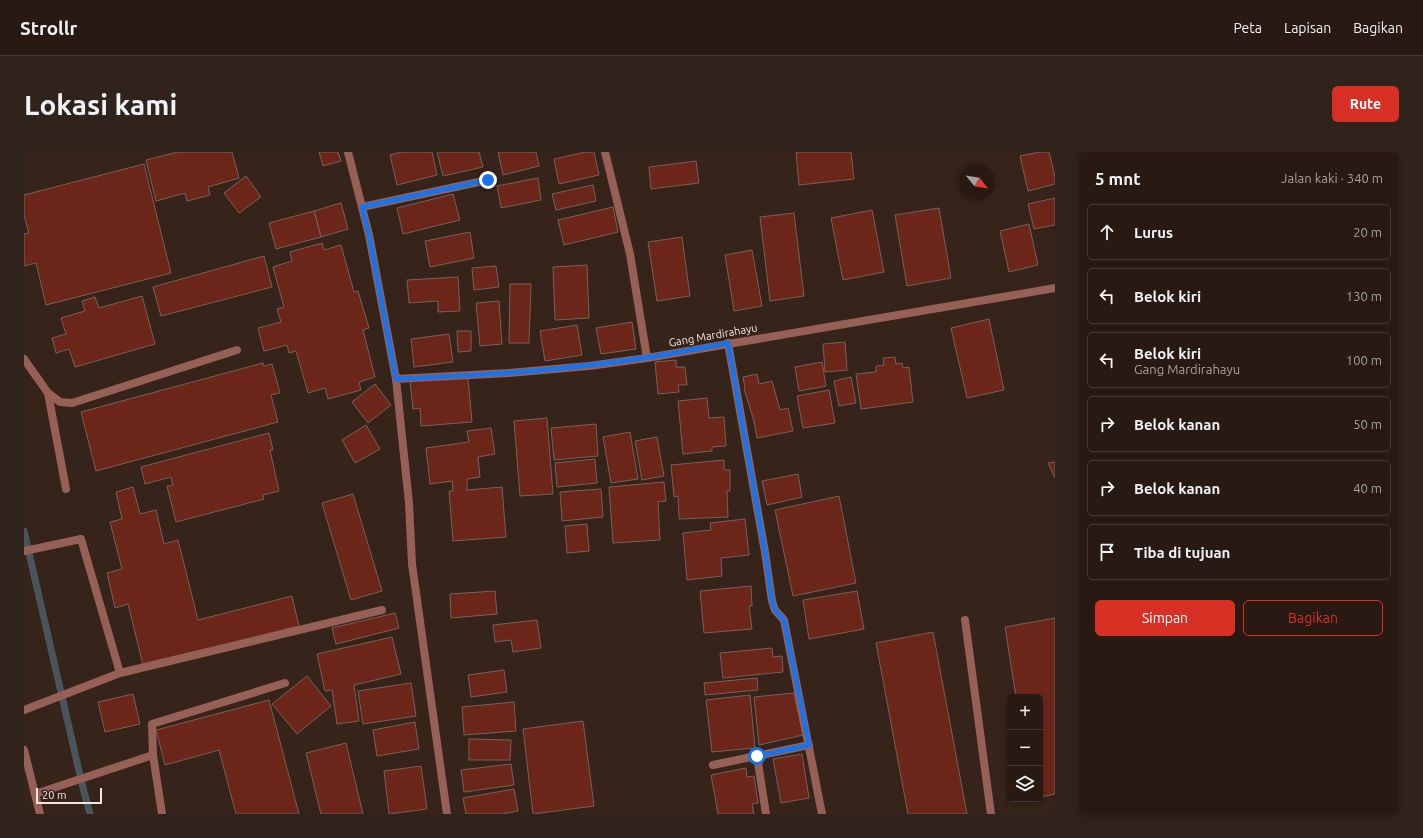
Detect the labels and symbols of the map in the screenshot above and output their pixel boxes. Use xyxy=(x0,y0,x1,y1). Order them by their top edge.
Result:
north arrow xyxy=(959,164,995,200)
route end xyxy=(479,171,497,189)
street label: Gang Mardirahayu xyxy=(668,321,758,349)
route start xyxy=(748,747,766,765)
scale bar xyxy=(36,786,102,805)

